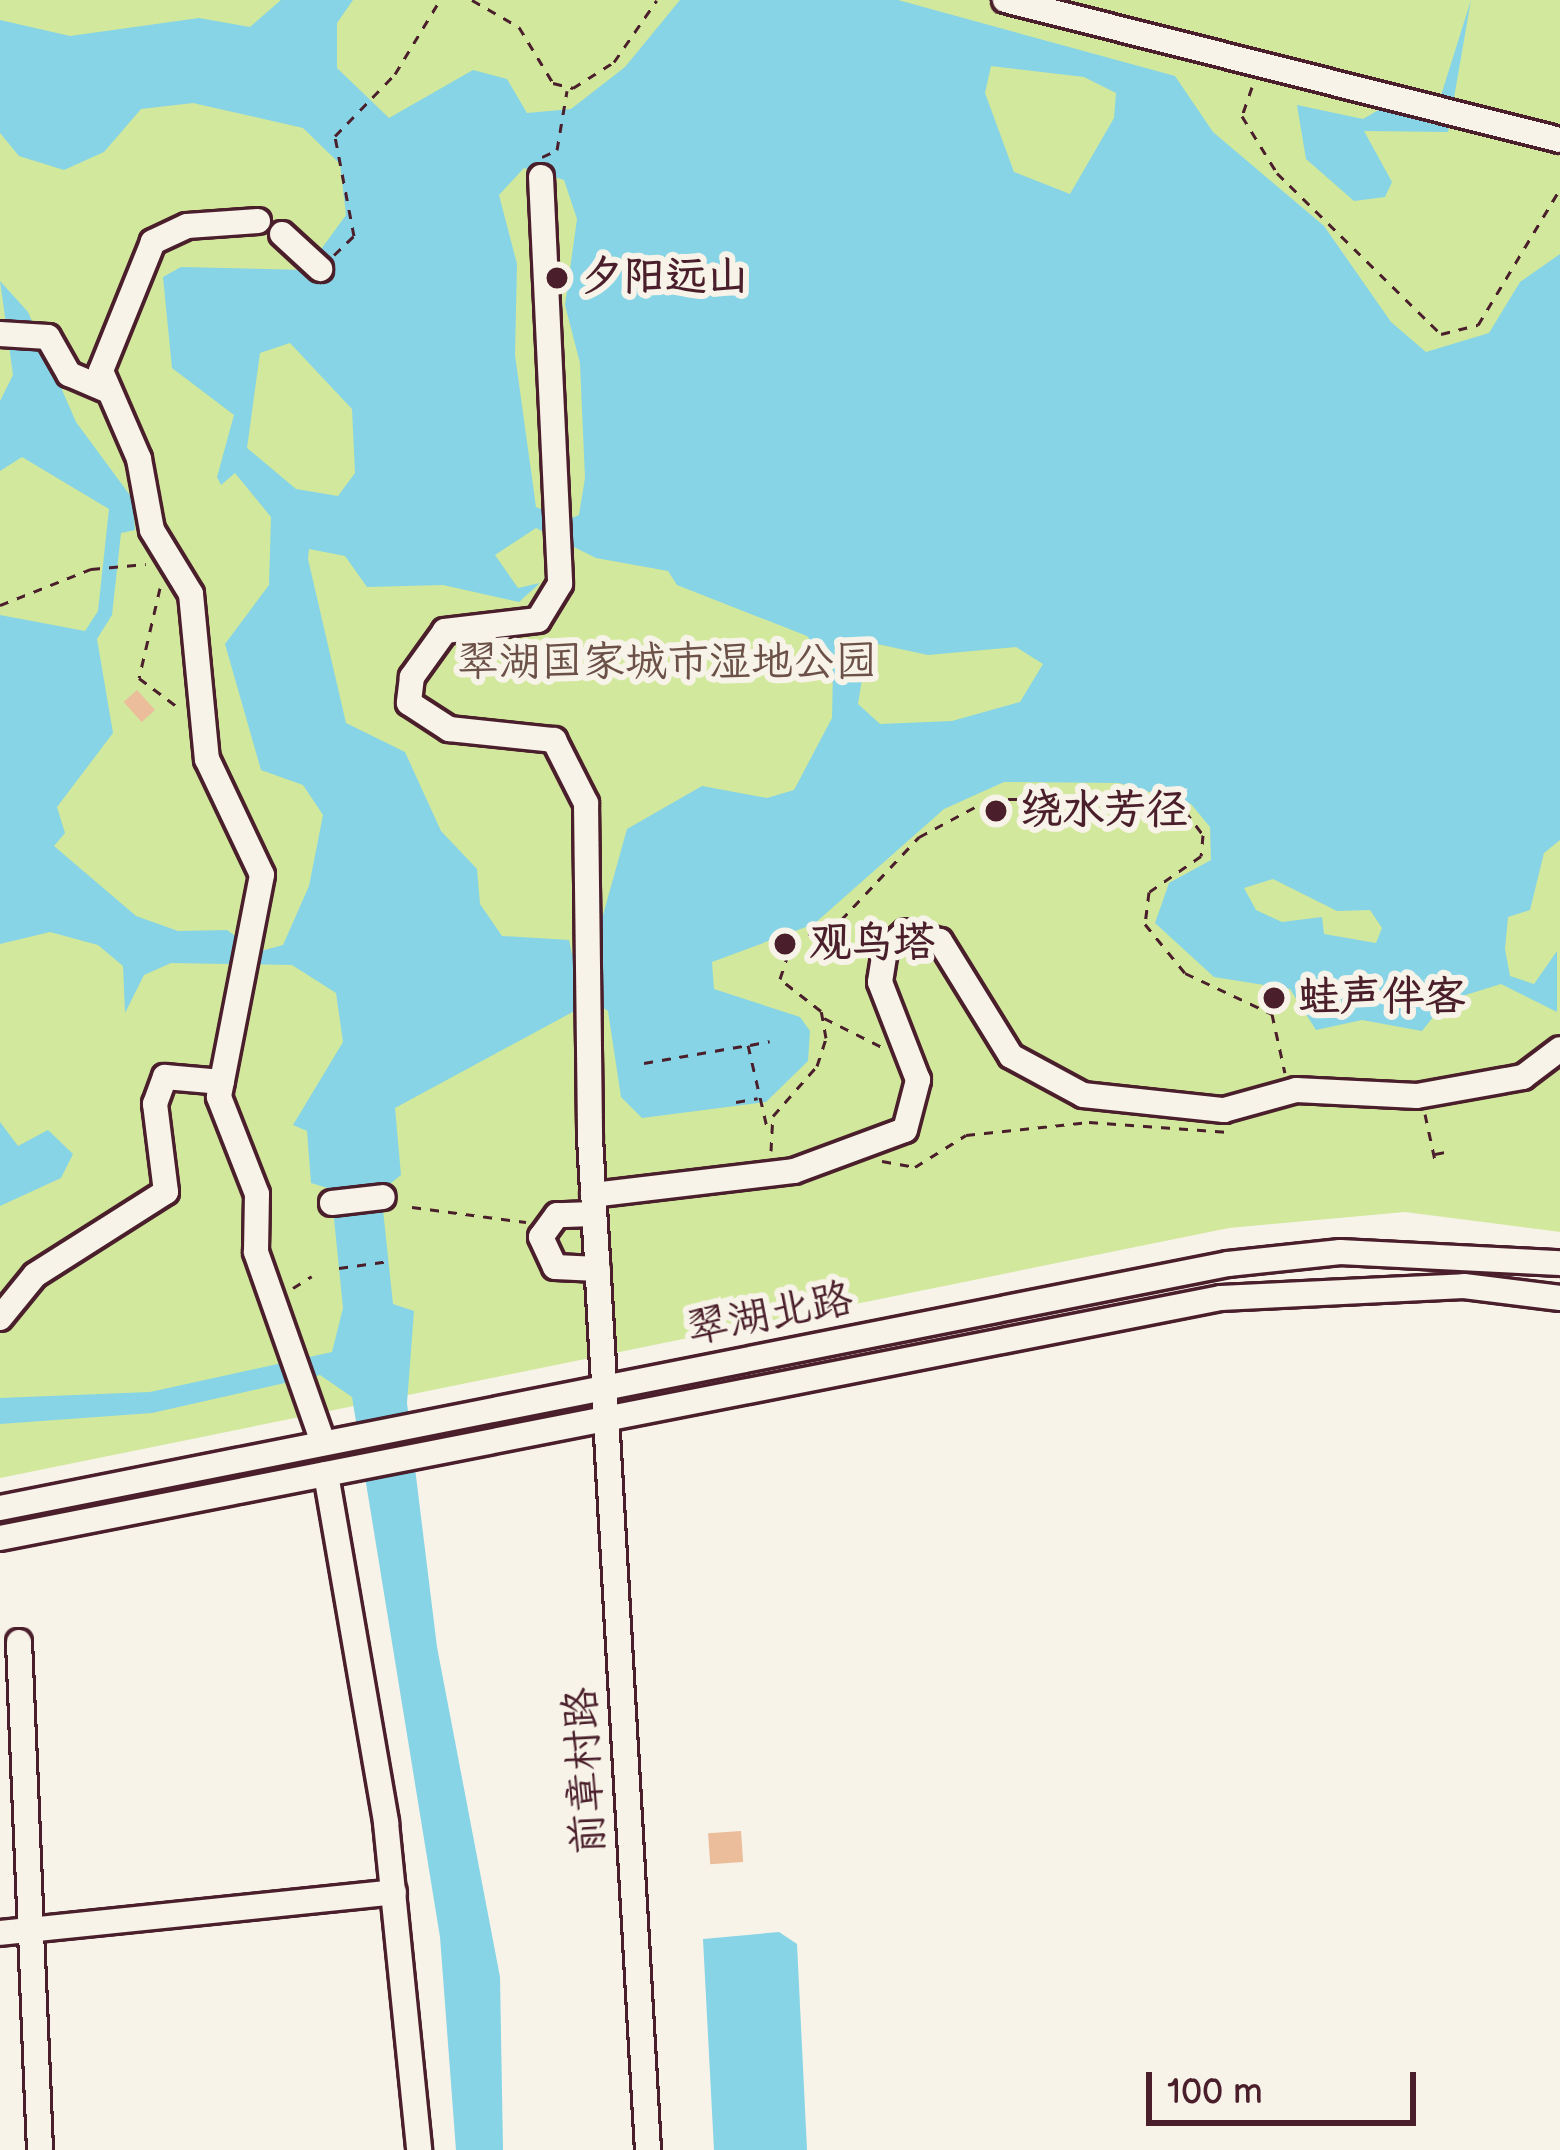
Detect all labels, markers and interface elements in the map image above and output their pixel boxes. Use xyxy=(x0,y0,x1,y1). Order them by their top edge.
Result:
place label: 夕阳远山 xyxy=(581,253,749,303)
marker: 夕阳远山 xyxy=(544,265,570,291)
park label: 翠湖国家城市湿地公园 xyxy=(457,638,877,688)
place label: 绕水芳径 xyxy=(1020,786,1188,836)
marker: 绕水芳径 xyxy=(983,798,1009,824)
place label: 观鸟塔 xyxy=(809,919,935,969)
marker: 观鸟塔 xyxy=(772,931,798,957)
place label: 蛙声伴客 xyxy=(1298,973,1466,1023)
marker: 蛙声伴客 xyxy=(1261,985,1287,1011)
street label: 翠湖北路 xyxy=(683,1274,857,1356)
street label: 前章村路 xyxy=(556,1686,616,1856)
scale bar xyxy=(1152,2048,1422,2122)
text: 100 m xyxy=(1167,2071,1263,2114)

